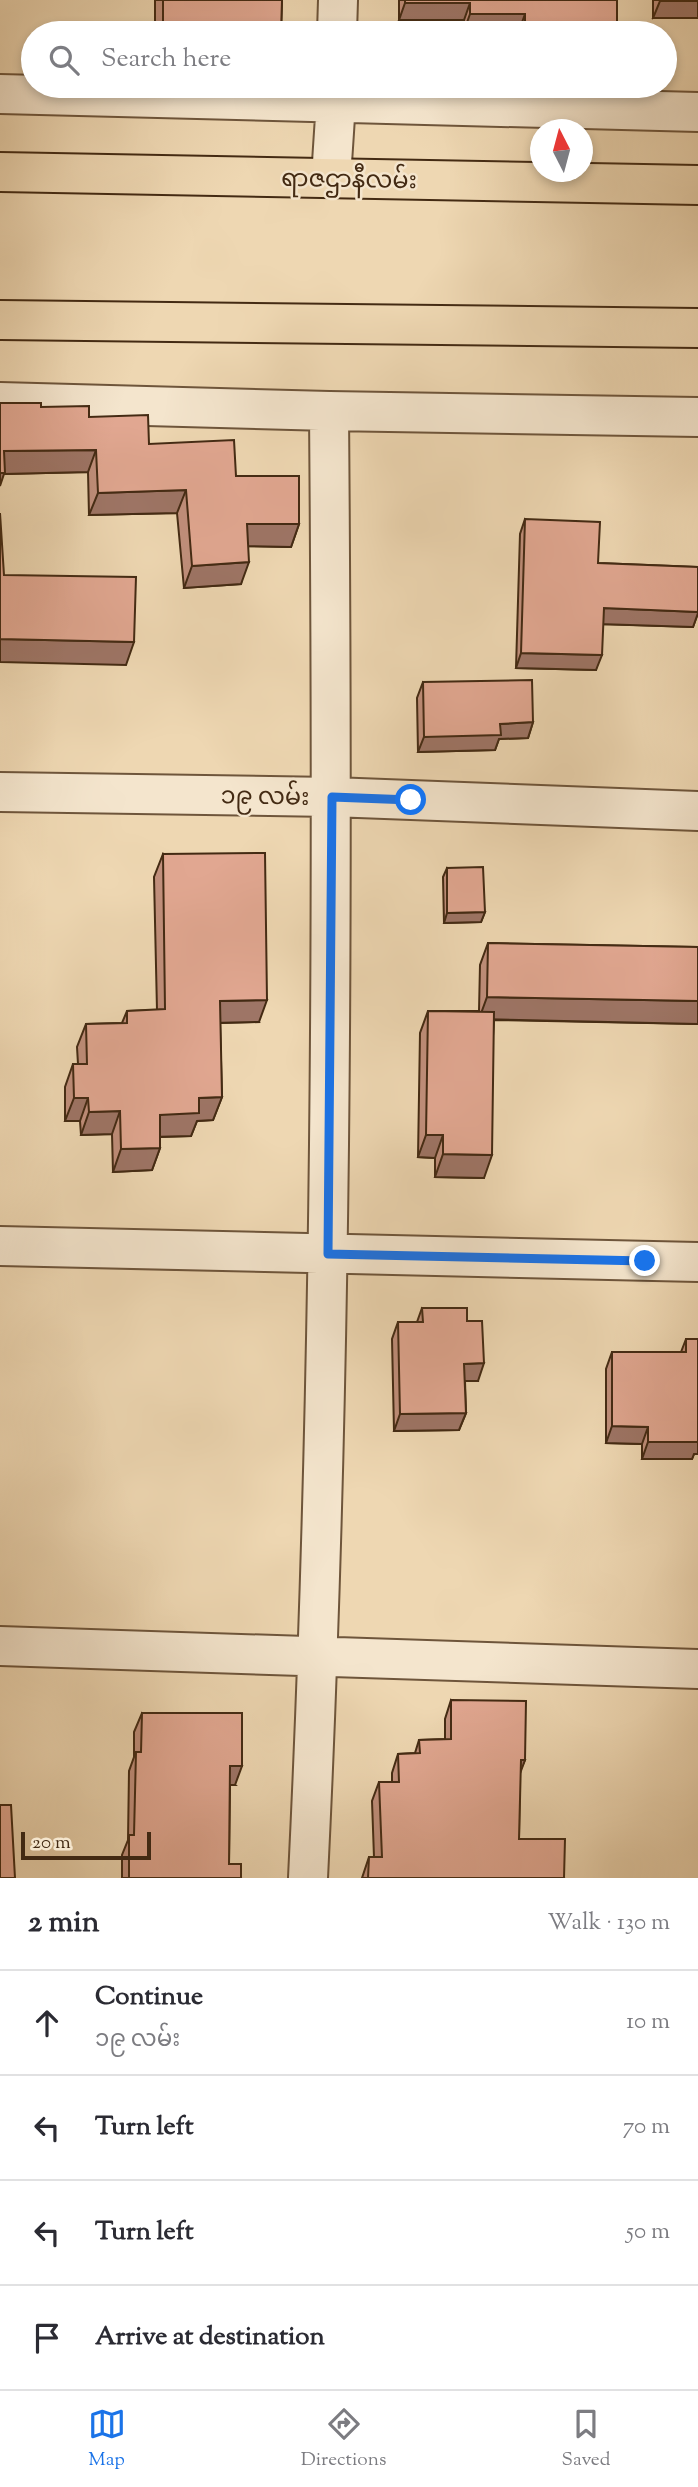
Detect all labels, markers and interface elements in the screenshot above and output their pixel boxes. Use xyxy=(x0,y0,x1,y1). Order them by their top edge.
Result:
search box xyxy=(21,21,677,98)
icon: search xyxy=(45,41,83,79)
text: Search here xyxy=(101,41,231,78)
north arrow xyxy=(530,119,593,182)
street label: ရာဇဌာနီလမ်း xyxy=(281,162,417,199)
street label: ၁၉ လမ်း xyxy=(220,779,310,816)
route start xyxy=(395,784,426,815)
route end xyxy=(629,1245,660,1276)
scale bar xyxy=(21,1829,150,1861)
text: 20 m xyxy=(32,1830,71,1857)
text: 2 min xyxy=(28,1902,100,1945)
text: Walk · 130 m xyxy=(547,1907,670,1940)
text: Continue xyxy=(95,1979,203,2016)
icon: ahead xyxy=(28,2004,66,2042)
text: 10 m xyxy=(626,2006,670,2039)
text: ၁၉ လမ်း xyxy=(95,2024,180,2057)
icon: left xyxy=(28,2109,66,2147)
text: Turn left xyxy=(95,2109,194,2146)
text: 70 m xyxy=(623,2111,670,2144)
icon: left xyxy=(28,2214,66,2252)
text: Turn left xyxy=(95,2214,194,2251)
text: 50 m xyxy=(626,2216,670,2249)
icon: arrive xyxy=(28,2319,66,2357)
text: Arrive at destination xyxy=(95,2319,325,2356)
tab: Map xyxy=(88,2405,126,2474)
tab: Directions xyxy=(301,2405,386,2474)
tab: Saved xyxy=(562,2405,610,2474)

